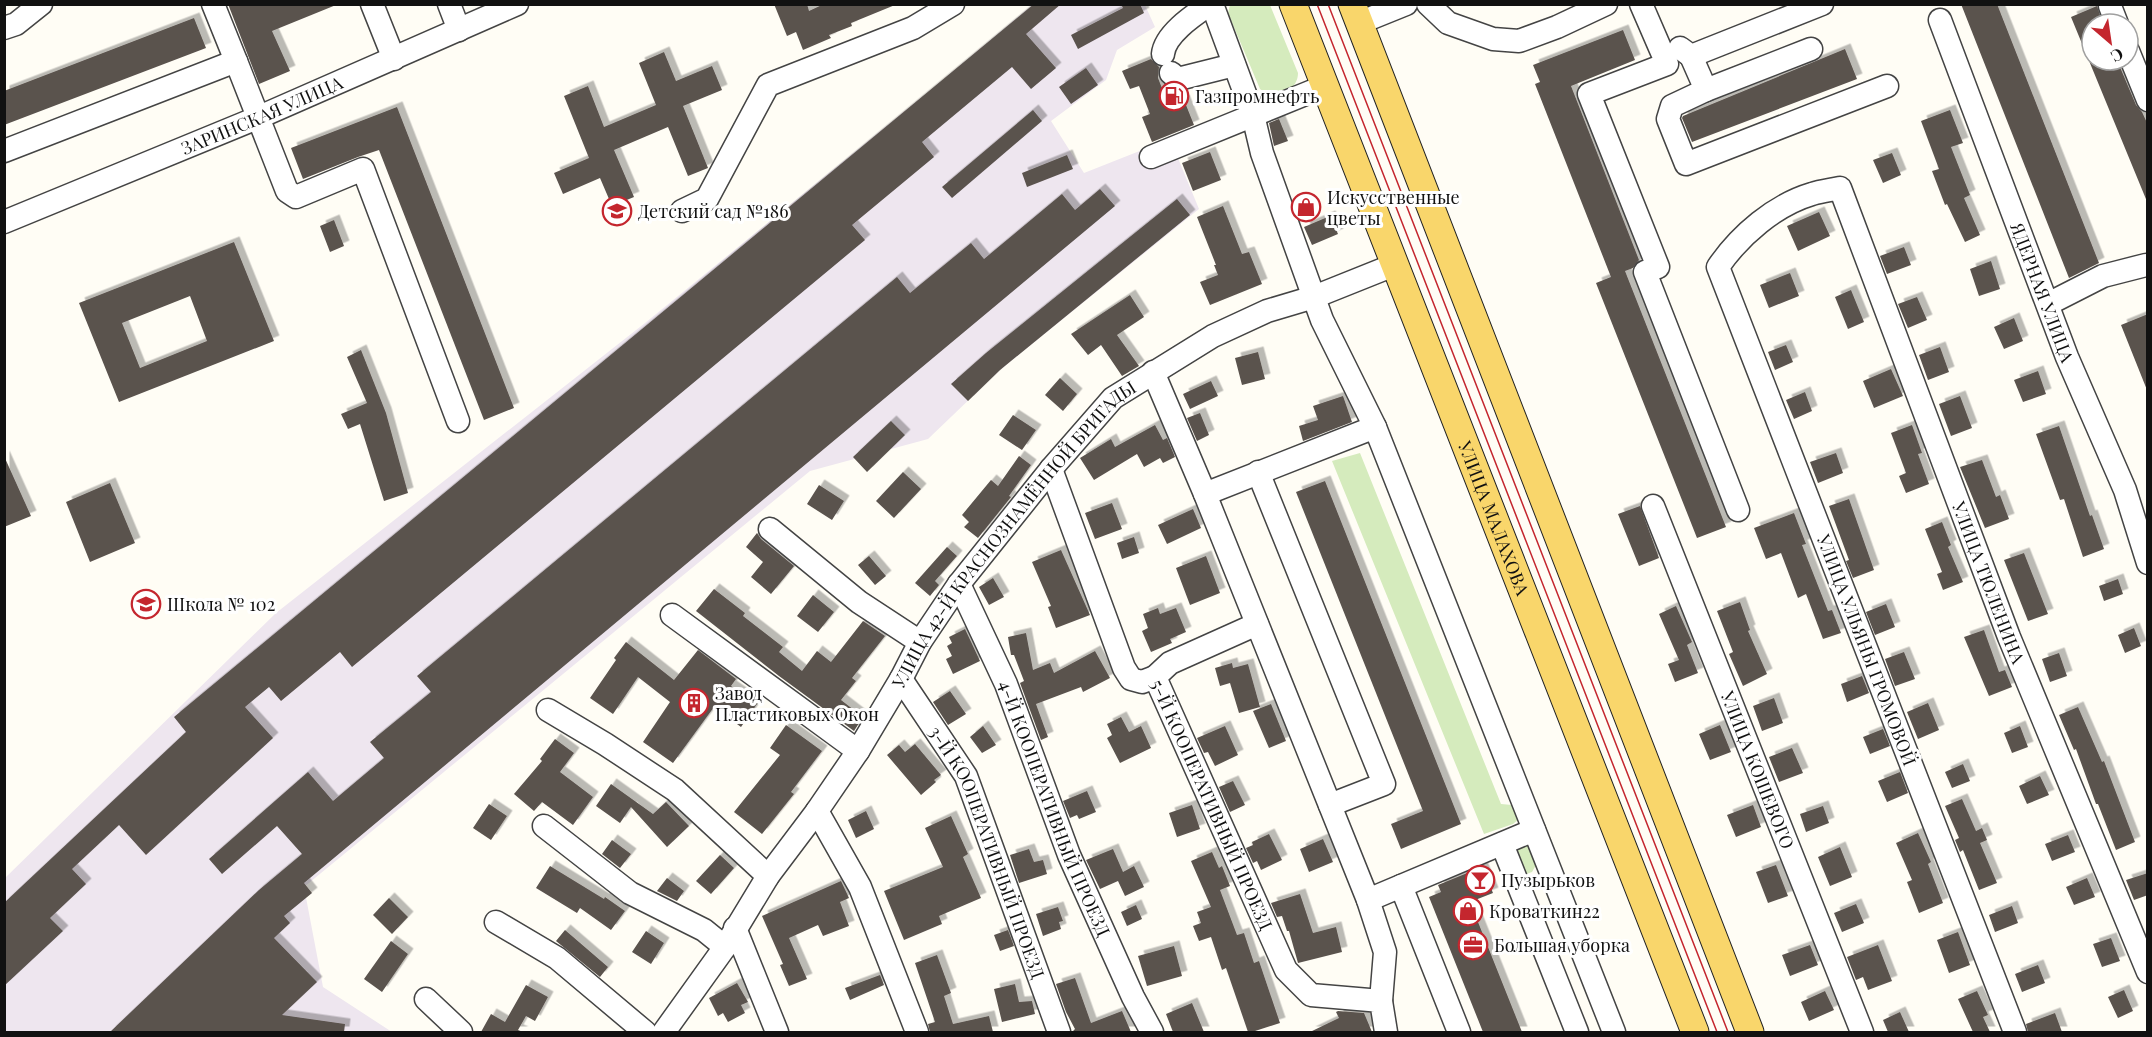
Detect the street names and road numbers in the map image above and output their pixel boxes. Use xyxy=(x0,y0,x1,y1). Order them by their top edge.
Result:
street label: ЗАРИНСКАЯ УЛИЦА xyxy=(177,70,347,160)
street label: ЯДЕРНАЯ УЛИЦА xyxy=(2005,218,2080,366)
street label: УЛИЦА 42-Й КРАСНОЗНАМЁННОЙ БРИГАДЫ xyxy=(886,375,1140,693)
street label: УЛИЦА МАЛАХОВА xyxy=(1453,437,1535,599)
street label: УЛИЦА ТЮЛЕНИНА xyxy=(1947,497,2031,668)
street label: УЛИЦА УЛЬЯНЫ ГРОМОВОЙ xyxy=(1811,530,1922,769)
street label: 5-Й КООПЕРАТИВНЫЙ ПРОЕЗД xyxy=(1146,676,1278,933)
street label: 4-Й КООПЕРАТИВНЫЙ ПРОЕЗД xyxy=(994,677,1116,940)
street label: УЛИЦА КОШЕВОГО xyxy=(1715,687,1800,852)
street label: 3-Й КООПЕРАТИВНЫЙ ПРОЕЗД xyxy=(924,721,1050,982)

